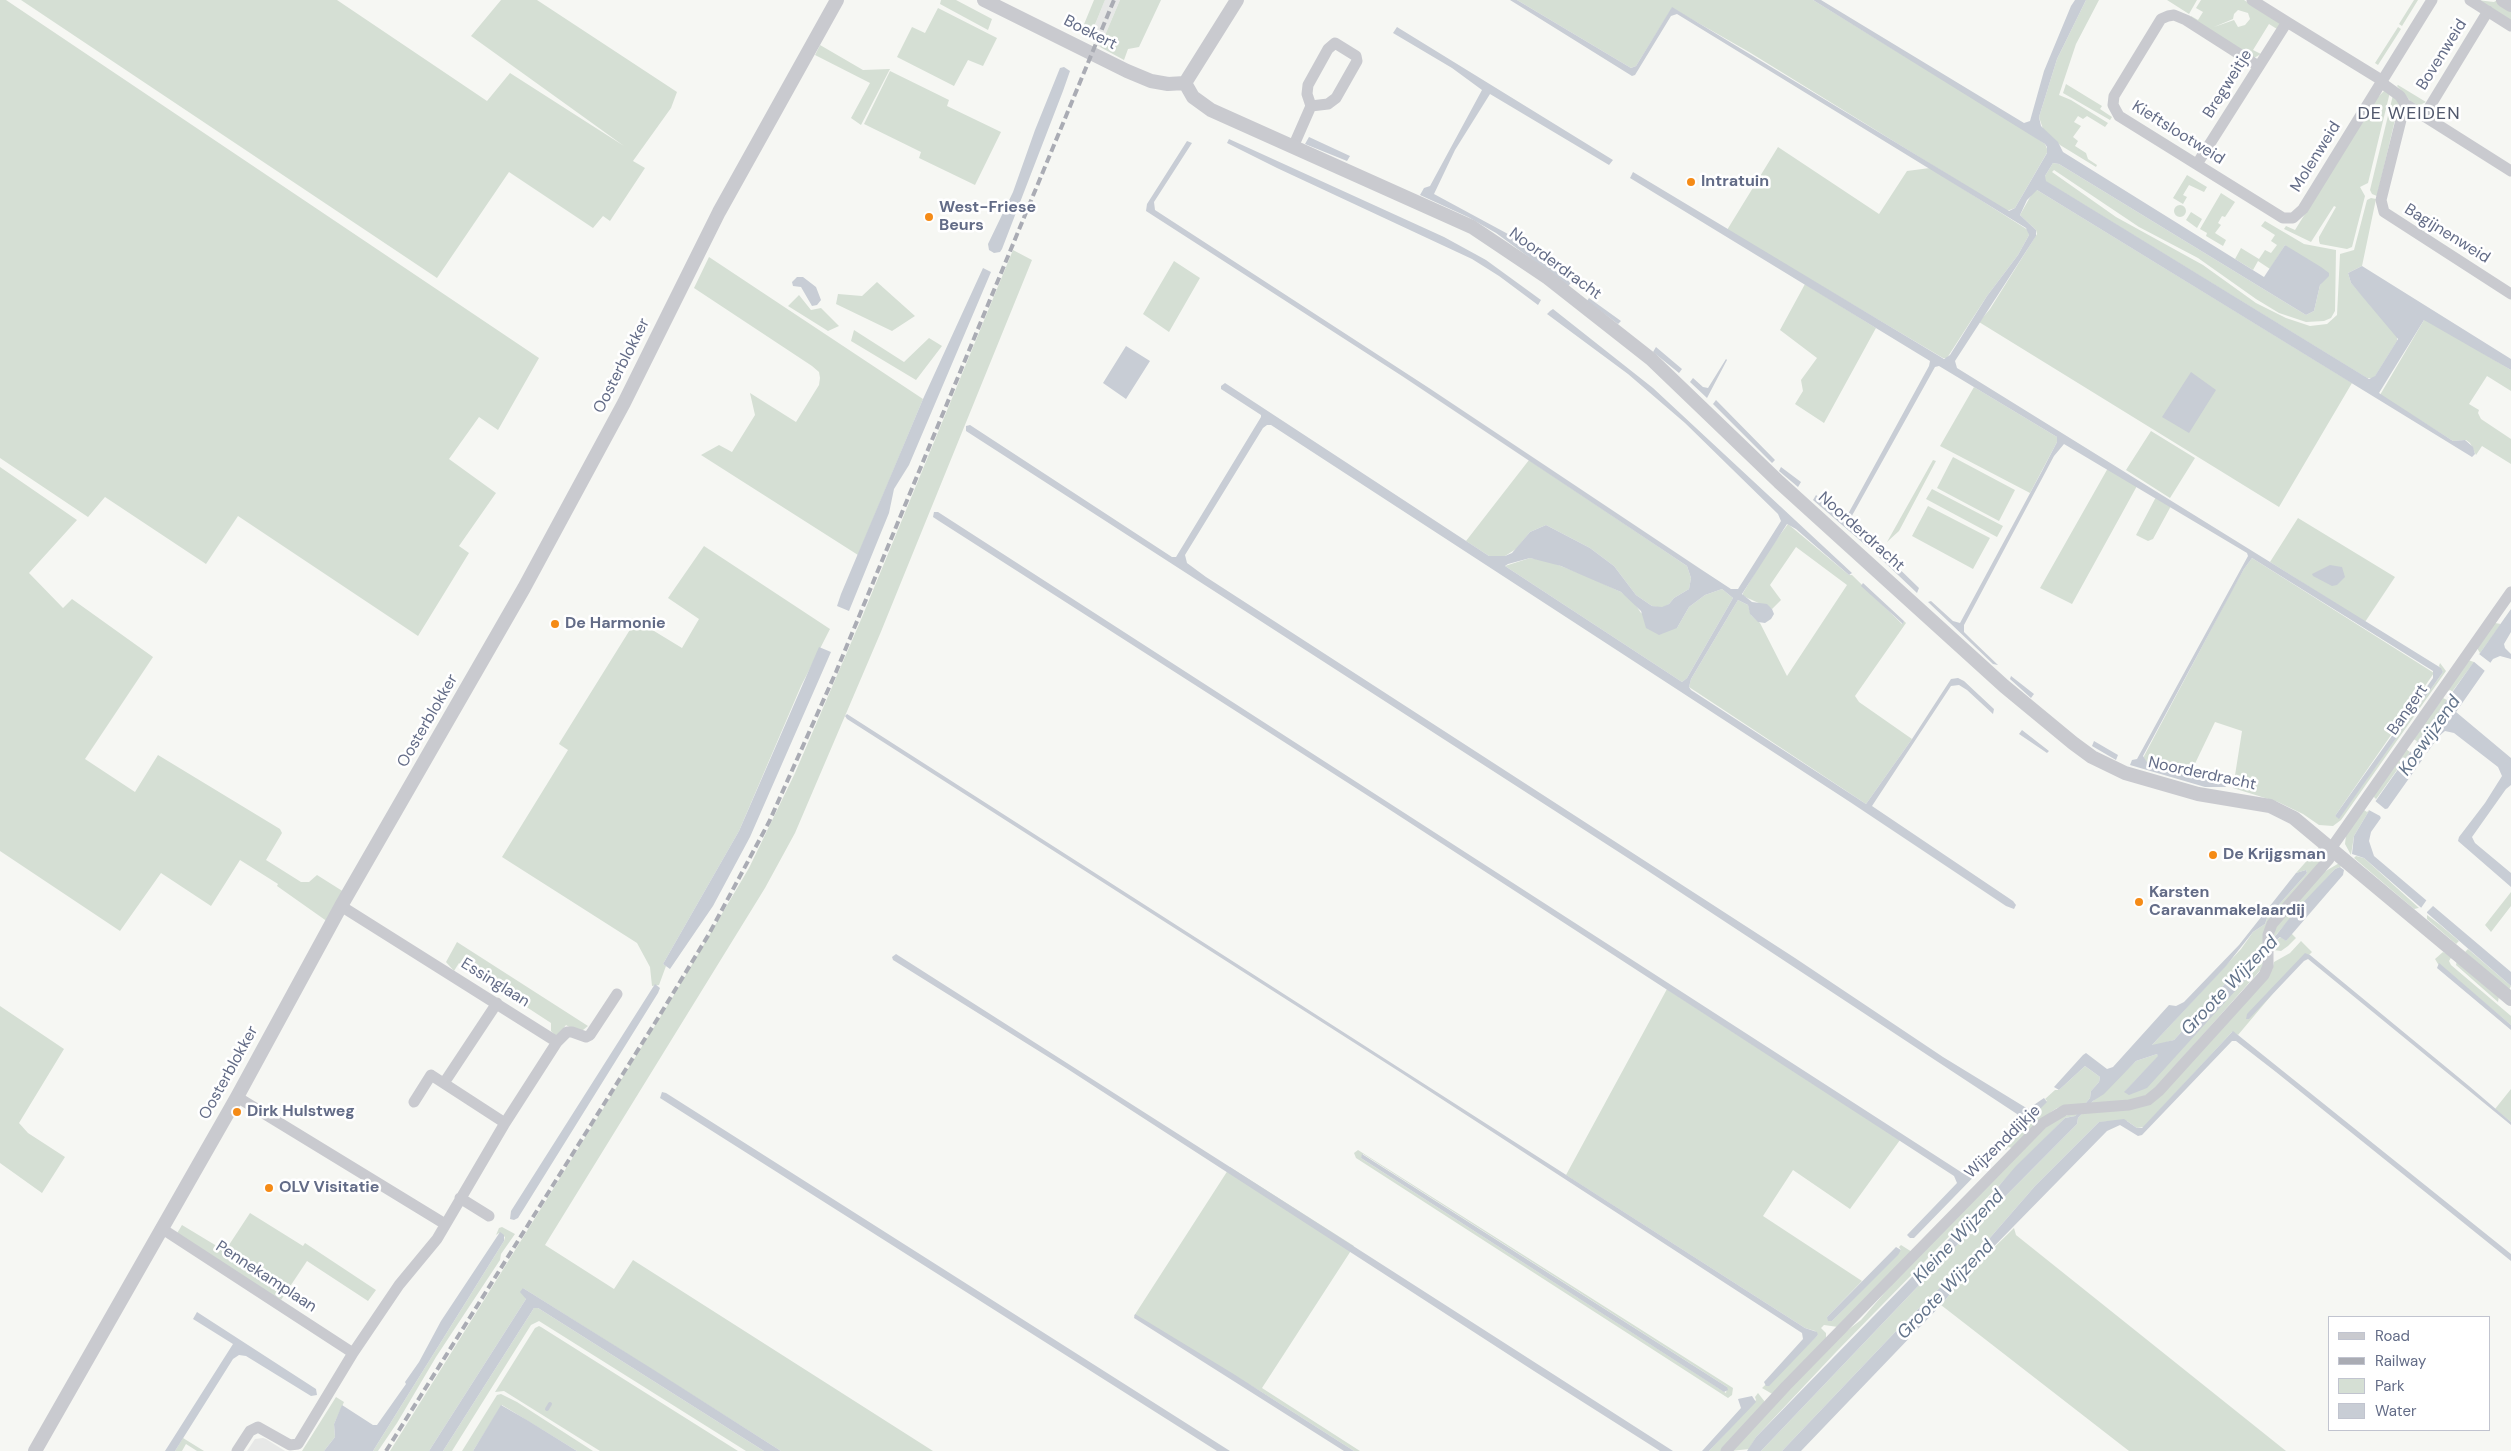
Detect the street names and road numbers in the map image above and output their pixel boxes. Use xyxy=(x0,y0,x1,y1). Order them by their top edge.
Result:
street label: Boekert xyxy=(1060,12,1120,54)
street label: Bovenweid xyxy=(2413,16,2471,94)
street label: Bregweitje xyxy=(2199,46,2257,122)
street label: Kieftslootweid xyxy=(2128,97,2228,169)
street label: Molenweid xyxy=(2287,118,2345,196)
street label: Bagijnenweid xyxy=(2401,200,2493,268)
street label: Noorderdracht xyxy=(1505,224,1605,304)
street label: Oosterblokker xyxy=(590,315,654,417)
street label: Noorderdracht xyxy=(1814,488,1908,576)
street label: Oosterblokker xyxy=(394,671,462,771)
street label: Bangert xyxy=(2384,681,2432,739)
street label: Noorderdracht xyxy=(2146,753,2258,795)
street label: Essinglaan xyxy=(457,954,533,1012)
street label: Oosterblokker xyxy=(195,1023,263,1123)
street label: Wijzenddijkje xyxy=(1961,1101,2045,1183)
street label: Pennekamplaan xyxy=(212,1237,320,1317)

